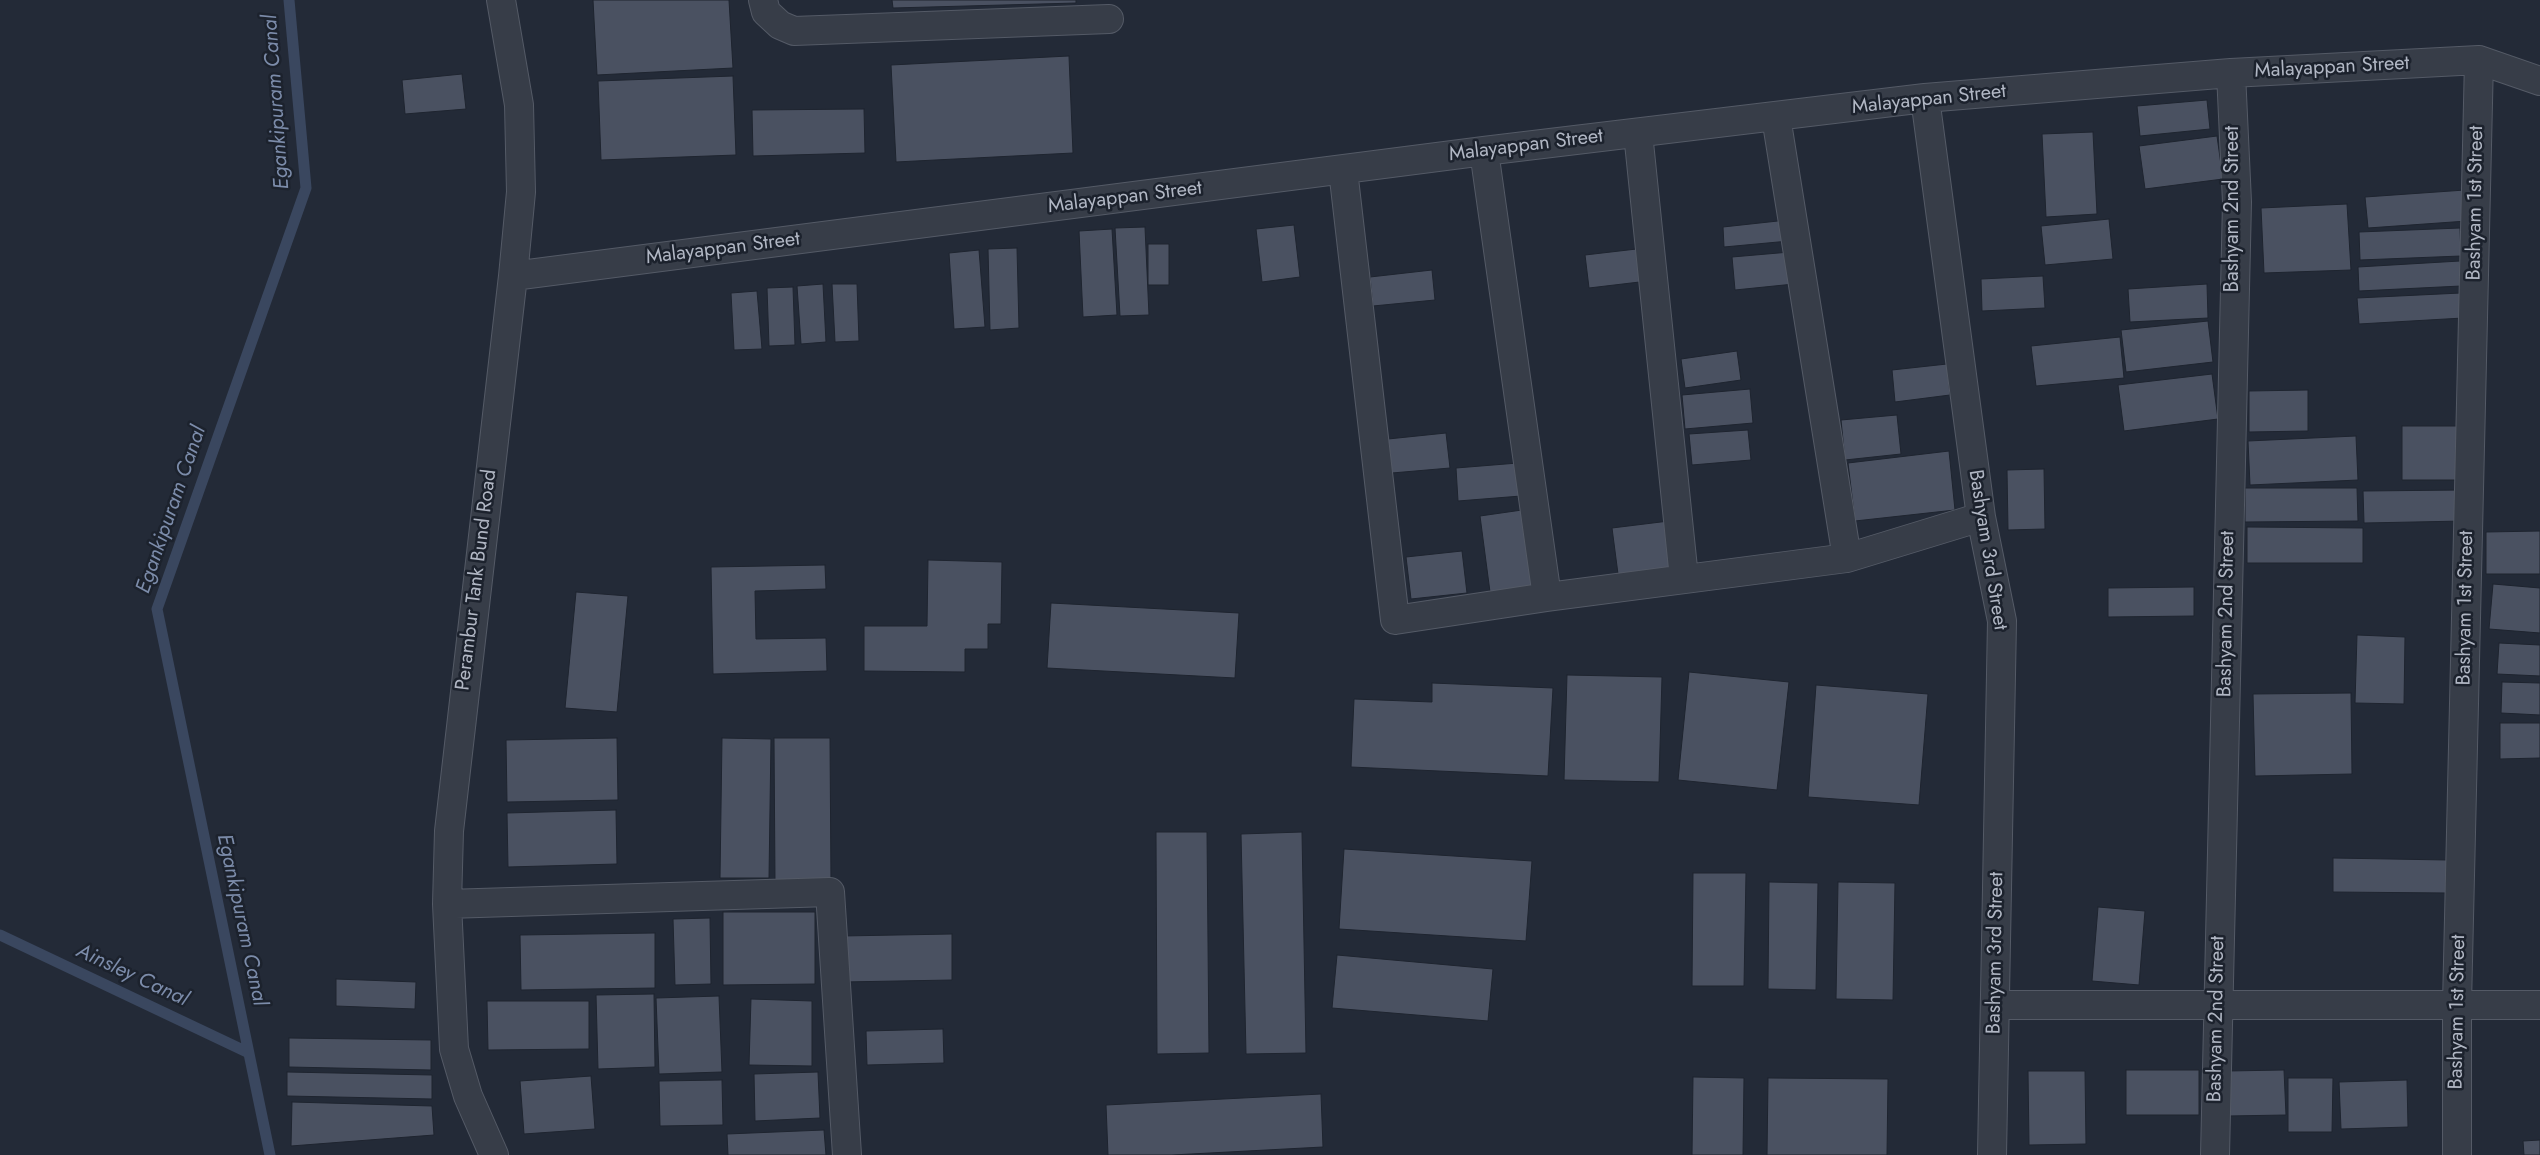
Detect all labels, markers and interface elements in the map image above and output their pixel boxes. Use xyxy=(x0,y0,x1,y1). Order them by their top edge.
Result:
water label: Egankipuram Canal xyxy=(258,14,296,190)
street label: Malayappan Street xyxy=(2254,52,2410,84)
street label: Malayappan Street xyxy=(1851,80,2007,120)
street label: Malayappan Street xyxy=(1448,125,1604,167)
street label: Bashyam 1st Street xyxy=(2463,125,2489,281)
street label: Bashyam 2nd Street xyxy=(2221,126,2245,292)
street label: Malayappan Street xyxy=(1047,177,1203,219)
street label: Malayappan Street xyxy=(645,228,801,270)
water label: Egankipuram Canal xyxy=(132,423,212,597)
street label: Perambur Tank Bund Road xyxy=(452,468,502,692)
street label: Bashyam 3rd Street xyxy=(1962,468,2012,632)
street label: Bashyam 1st Street xyxy=(2453,530,2479,686)
street label: Bashyam 2nd Street xyxy=(2214,531,2240,697)
water label: Egankipuram Canal xyxy=(210,832,272,1008)
street label: Bashyam 3rd Street xyxy=(1983,872,2009,1034)
street label: Bashyam 1st Street xyxy=(2445,934,2471,1090)
street label: Bashyam 2nd Street xyxy=(2204,936,2230,1102)
water label: Ainsley Canal xyxy=(72,939,192,1013)

